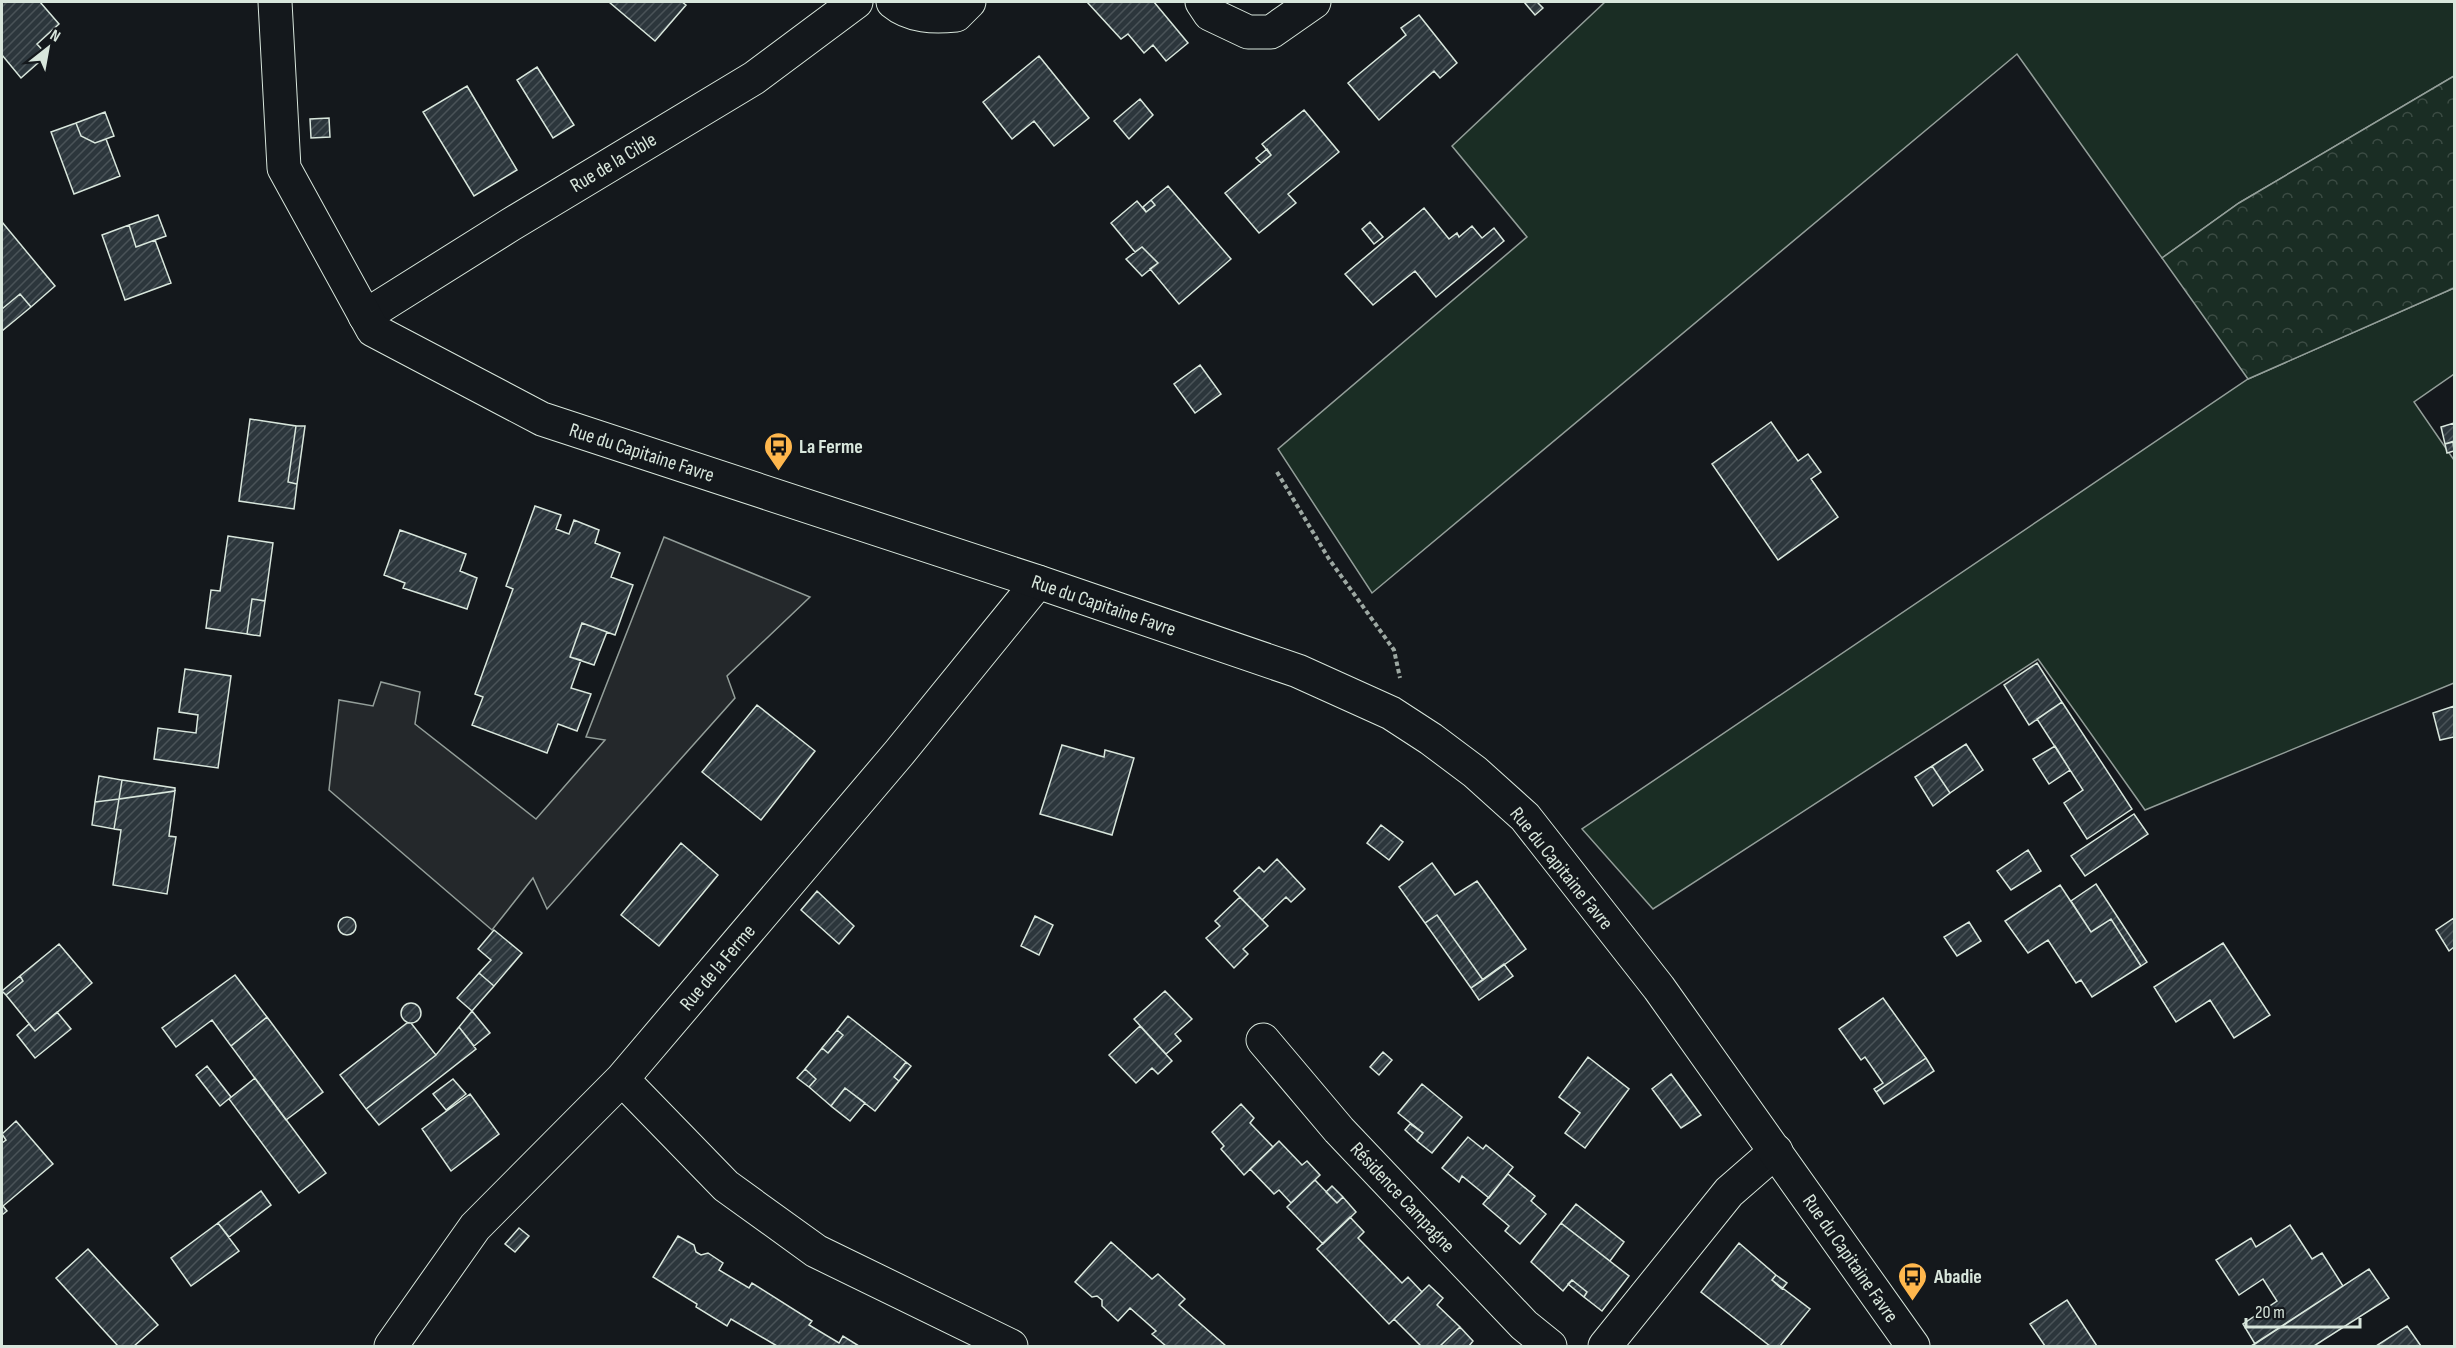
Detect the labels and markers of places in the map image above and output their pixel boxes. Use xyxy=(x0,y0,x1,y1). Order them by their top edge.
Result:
bus stop icon: La Ferme xyxy=(762,430,794,472)
place label: La Ferme xyxy=(799,435,863,459)
bus stop icon: Abadie xyxy=(1897,1260,1929,1302)
place label: Abadie xyxy=(1933,1265,1982,1289)

